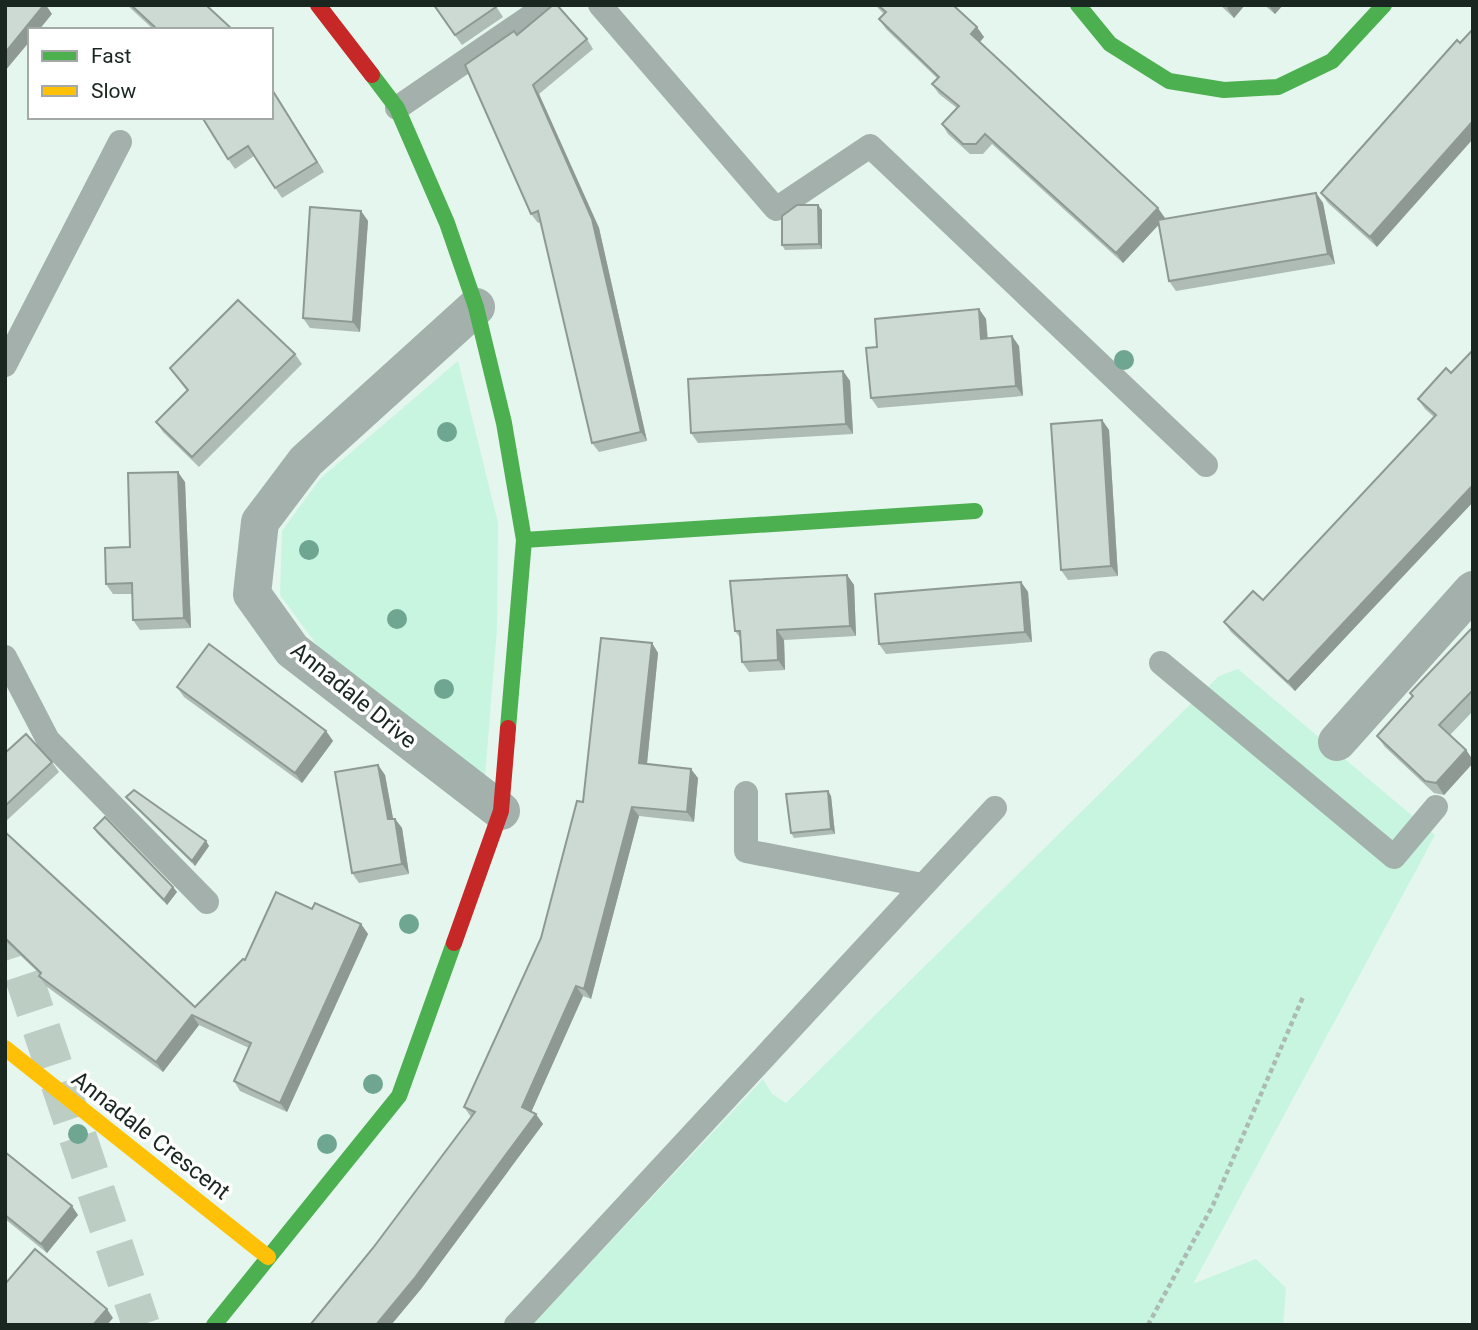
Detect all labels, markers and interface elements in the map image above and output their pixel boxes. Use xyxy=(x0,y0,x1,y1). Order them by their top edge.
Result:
legend xyxy=(28,28,273,119)
text: Fast xyxy=(91,44,132,68)
text: Slow xyxy=(91,79,137,103)
street label: Annadale Drive xyxy=(286,637,422,754)
street label: Annadale Crescent xyxy=(66,1065,235,1205)

